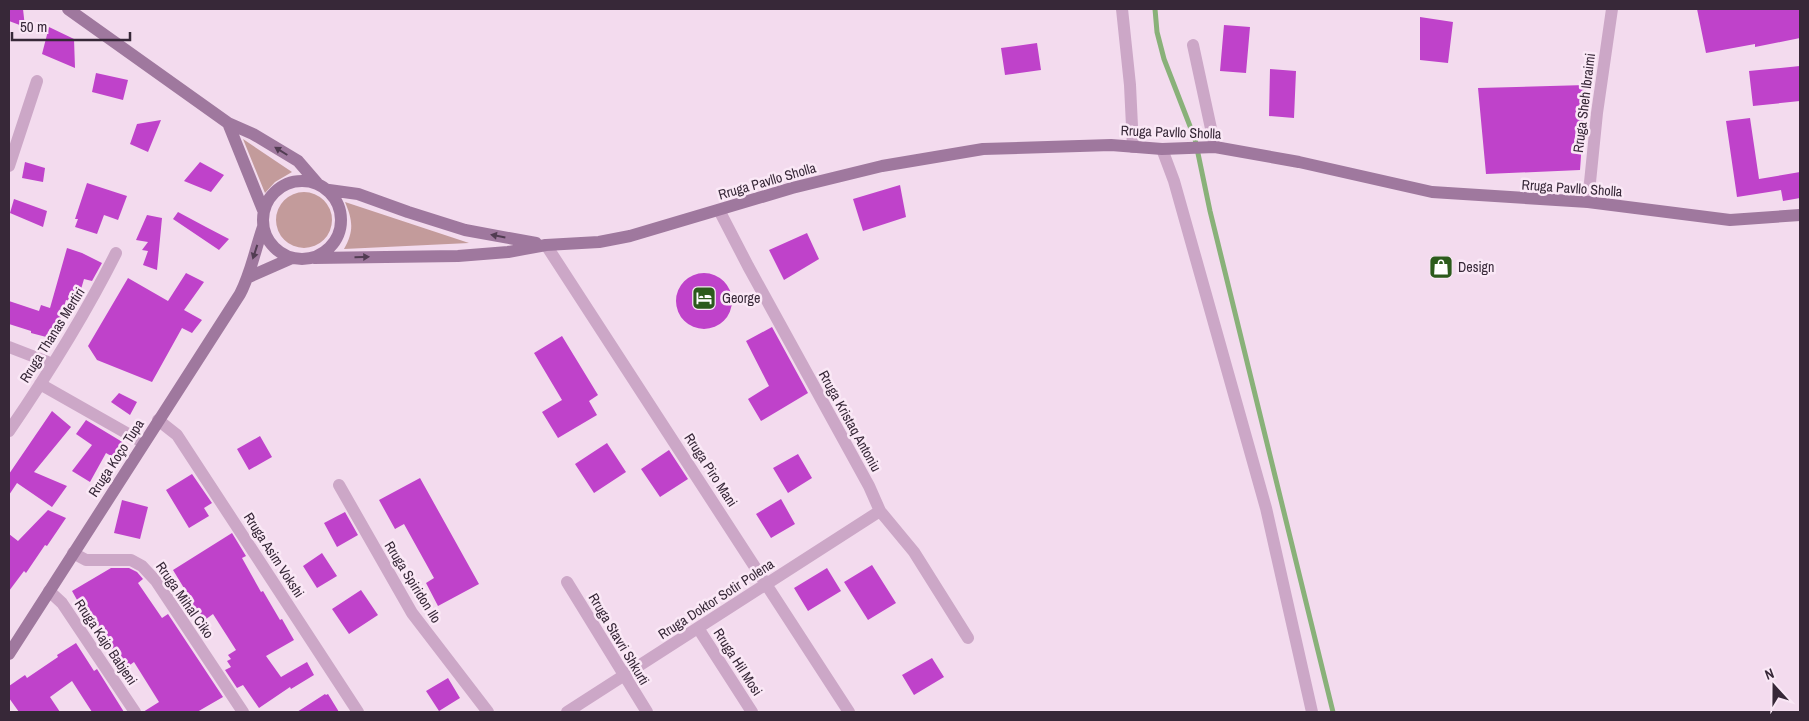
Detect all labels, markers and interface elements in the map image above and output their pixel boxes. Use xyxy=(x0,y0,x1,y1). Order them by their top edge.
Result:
scale bar xyxy=(12,10,130,42)
text: 50 m xyxy=(20,16,47,37)
street label: Rruga Sheh Ibraimi xyxy=(1569,52,1599,154)
street label: Rruga Pavllo Sholla xyxy=(1120,121,1222,143)
one-way arrow xyxy=(274,146,287,156)
street label: Rruga Pavllo Sholla xyxy=(716,158,819,204)
street label: Rruga Pavllo Sholla xyxy=(1521,176,1624,201)
one-way arrow xyxy=(490,232,506,240)
one-way arrow xyxy=(250,245,258,260)
one-way arrow xyxy=(355,253,371,261)
shop icon: Design xyxy=(1428,254,1454,280)
place label: Design xyxy=(1458,258,1494,276)
street label: Rruga Thanas Mertiri xyxy=(16,284,88,386)
hotel icon: George xyxy=(691,285,717,311)
place label: George xyxy=(722,289,760,307)
street label: Rruga Kristaq Antoniu xyxy=(815,367,885,475)
street label: Rruga Koço Tupa xyxy=(84,415,148,500)
street label: Rruga Piro Mani xyxy=(681,430,741,510)
street label: Rruga Asim Vokshi xyxy=(240,509,308,601)
street label: Rruga Spiridon Ilo xyxy=(381,538,445,626)
street label: Rruga Doktor Sotir Polena xyxy=(655,554,778,643)
street label: Rruga Mihal Ciko xyxy=(152,558,218,642)
street label: Rruga Stavri Shkurti xyxy=(584,590,654,688)
street label: Rruga Kajo Babjeni xyxy=(71,596,141,688)
street label: Rruga Hil Mosi xyxy=(710,625,766,699)
north arrow xyxy=(1749,661,1799,711)
text: N xyxy=(1762,664,1776,684)

